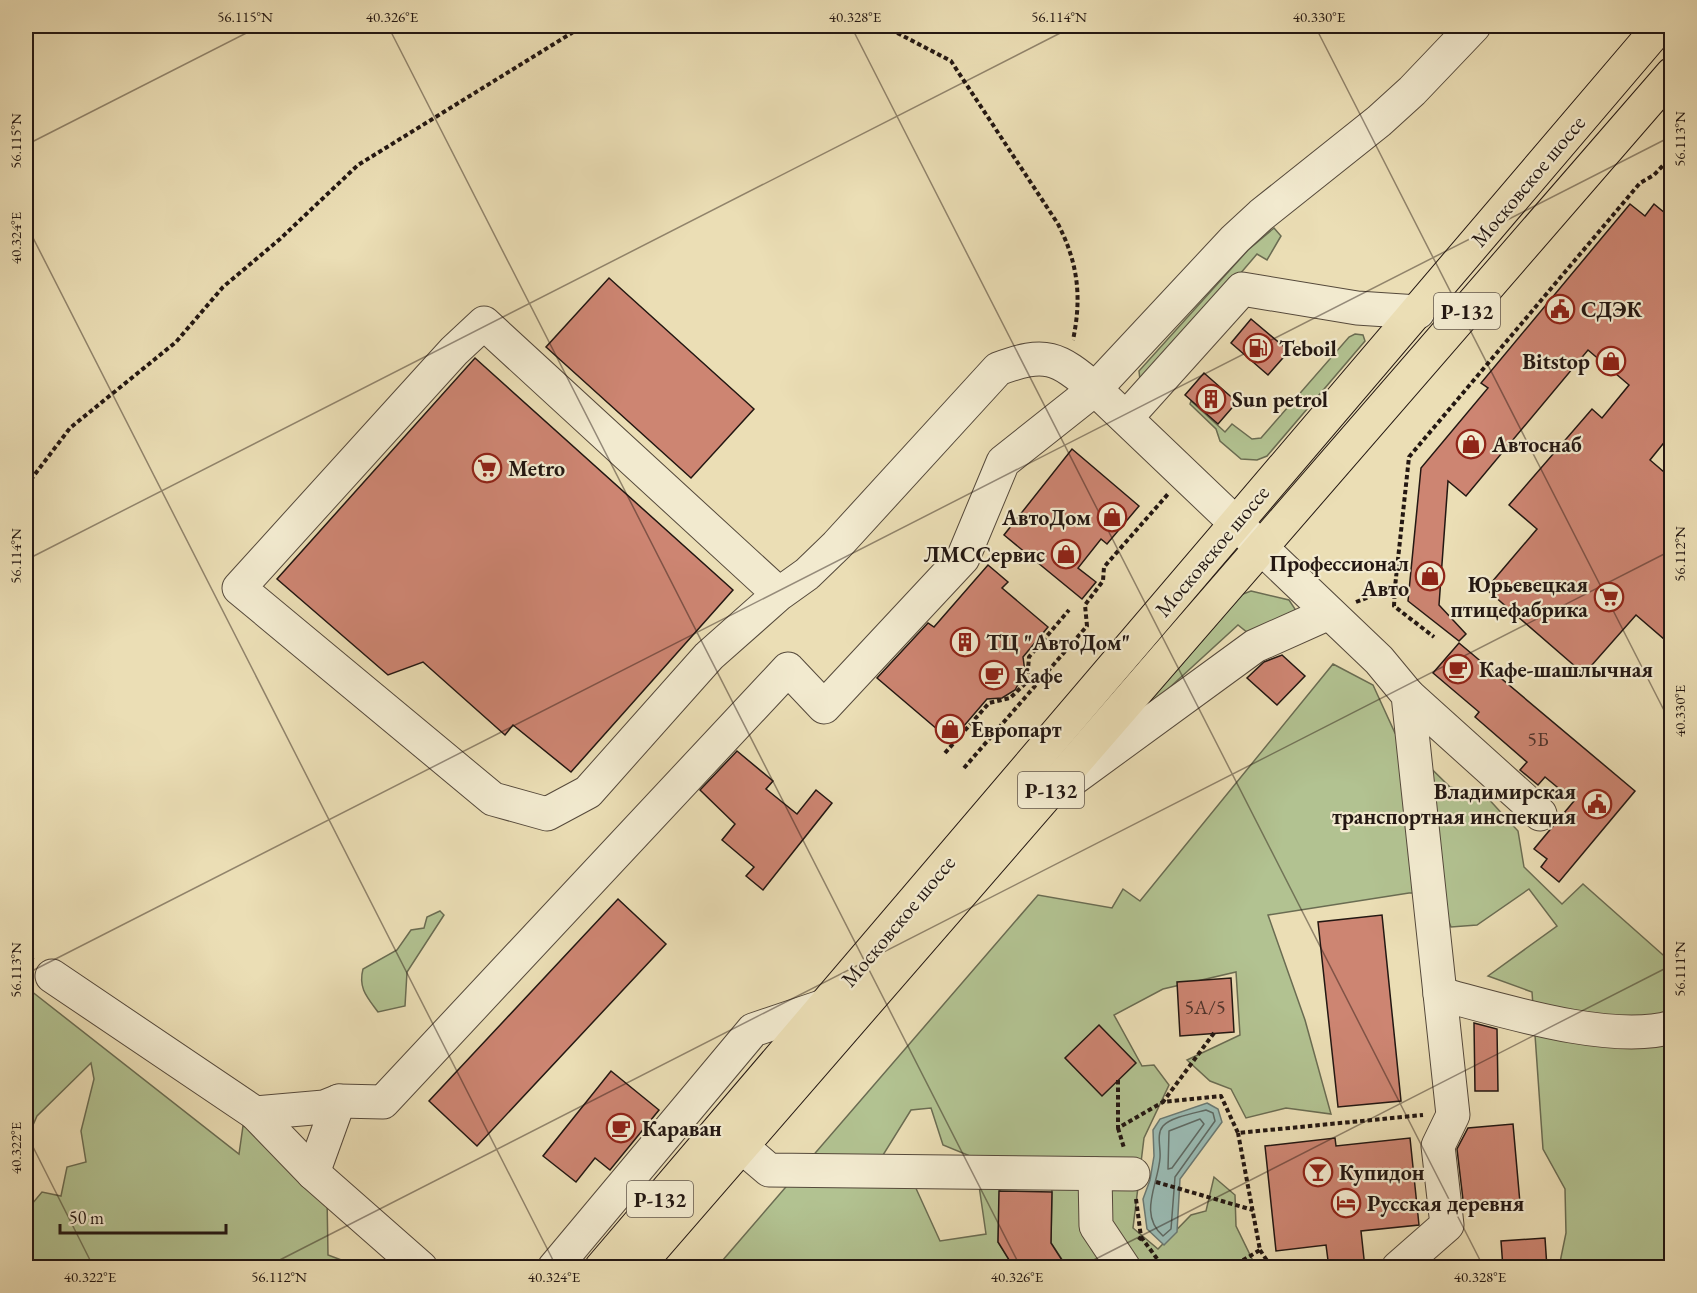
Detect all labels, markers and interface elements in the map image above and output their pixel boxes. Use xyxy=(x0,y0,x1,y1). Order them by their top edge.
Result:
text: 56.115°N xyxy=(217,7,273,26)
text: 40.326°E xyxy=(366,7,419,26)
text: 40.328°E xyxy=(829,7,882,26)
text: 56.114°N xyxy=(1031,7,1087,26)
text: 40.330°E xyxy=(1293,7,1346,26)
street label: Московское шоссе xyxy=(1464,109,1592,253)
text: 56.113°N xyxy=(1670,111,1689,167)
text: 56.115°N xyxy=(6,113,25,169)
text: 40.324°E xyxy=(6,211,25,264)
road number: Р-132 xyxy=(1434,293,1500,329)
public building icon: СДЭК xyxy=(1544,293,1576,325)
place label: СДЭК xyxy=(1581,295,1643,324)
fuel station icon: Teboil xyxy=(1242,332,1274,364)
place label: Teboil xyxy=(1279,334,1337,363)
shop icon: Bitstop xyxy=(1595,345,1627,377)
place label: Bitstop xyxy=(1522,347,1590,376)
building icon: Sun petrol xyxy=(1195,383,1227,415)
place label: Sun petrol xyxy=(1232,385,1328,414)
shop icon: Автоснаб xyxy=(1455,428,1487,460)
place label: Автоснаб xyxy=(1491,430,1582,459)
supermarket icon: Metro xyxy=(471,452,503,484)
place label: Metro xyxy=(508,454,565,483)
street label: Московское шоссе xyxy=(1148,479,1276,623)
shop icon: АвтоДом xyxy=(1096,501,1128,533)
place label: АвтоДом xyxy=(1001,503,1091,532)
text: 56.112°N xyxy=(1670,526,1689,582)
text: 56.114°N xyxy=(6,528,25,584)
shop icon: ЛМССервис xyxy=(1050,538,1082,570)
place label: ЛМССервис xyxy=(923,540,1045,569)
place label: Профессионал Авто xyxy=(1270,549,1409,603)
shop icon: Профессионал Авто xyxy=(1414,560,1446,592)
place label: Юрьевецкая птицефабрика xyxy=(1450,570,1588,624)
supermarket icon: Юрьевецкая птицефабрика xyxy=(1593,581,1625,613)
building icon: ТЦ "АвтоДом" xyxy=(949,626,981,658)
place label: ТЦ "АвтоДом" xyxy=(986,628,1130,657)
cafe icon: Кафе-шашлычная xyxy=(1442,653,1474,685)
place label: Кафе-шашлычная xyxy=(1479,655,1653,684)
cafe icon: Кафе xyxy=(978,659,1010,691)
place label: Кафе xyxy=(1015,661,1063,690)
text: 40.330°E xyxy=(1670,684,1689,737)
shop icon: Европарт xyxy=(934,713,966,745)
place label: Европарт xyxy=(971,715,1062,744)
house number: 5Б xyxy=(1527,726,1549,752)
road number: Р-132 xyxy=(1018,772,1084,808)
place label: Владимирская транспортная инспекция xyxy=(1332,777,1576,831)
public building icon: Владимирская транспортная инспекция xyxy=(1581,788,1613,820)
street label: Московское шоссе xyxy=(834,849,962,993)
text: 56.111°N xyxy=(1670,941,1689,997)
text: 56.113°N xyxy=(6,942,25,998)
house number: 5А/5 xyxy=(1184,994,1226,1020)
cafe icon: Караван xyxy=(605,1112,637,1144)
place label: Караван xyxy=(642,1114,722,1143)
text: 40.322°E xyxy=(6,1121,25,1174)
bar icon: Купидон xyxy=(1302,1156,1334,1188)
place label: Купидон xyxy=(1339,1158,1425,1187)
road number: Р-132 xyxy=(627,1181,693,1217)
hotel icon: Русская деревня xyxy=(1330,1187,1362,1219)
place label: Русская деревня xyxy=(1367,1189,1524,1218)
scale bar xyxy=(60,1197,226,1235)
text: 50 m xyxy=(69,1206,104,1229)
text: 40.322°E xyxy=(64,1267,117,1286)
text: 56.112°N xyxy=(251,1267,307,1286)
text: 40.324°E xyxy=(528,1267,581,1286)
text: 40.326°E xyxy=(991,1267,1044,1286)
text: 40.328°E xyxy=(1454,1267,1507,1286)

